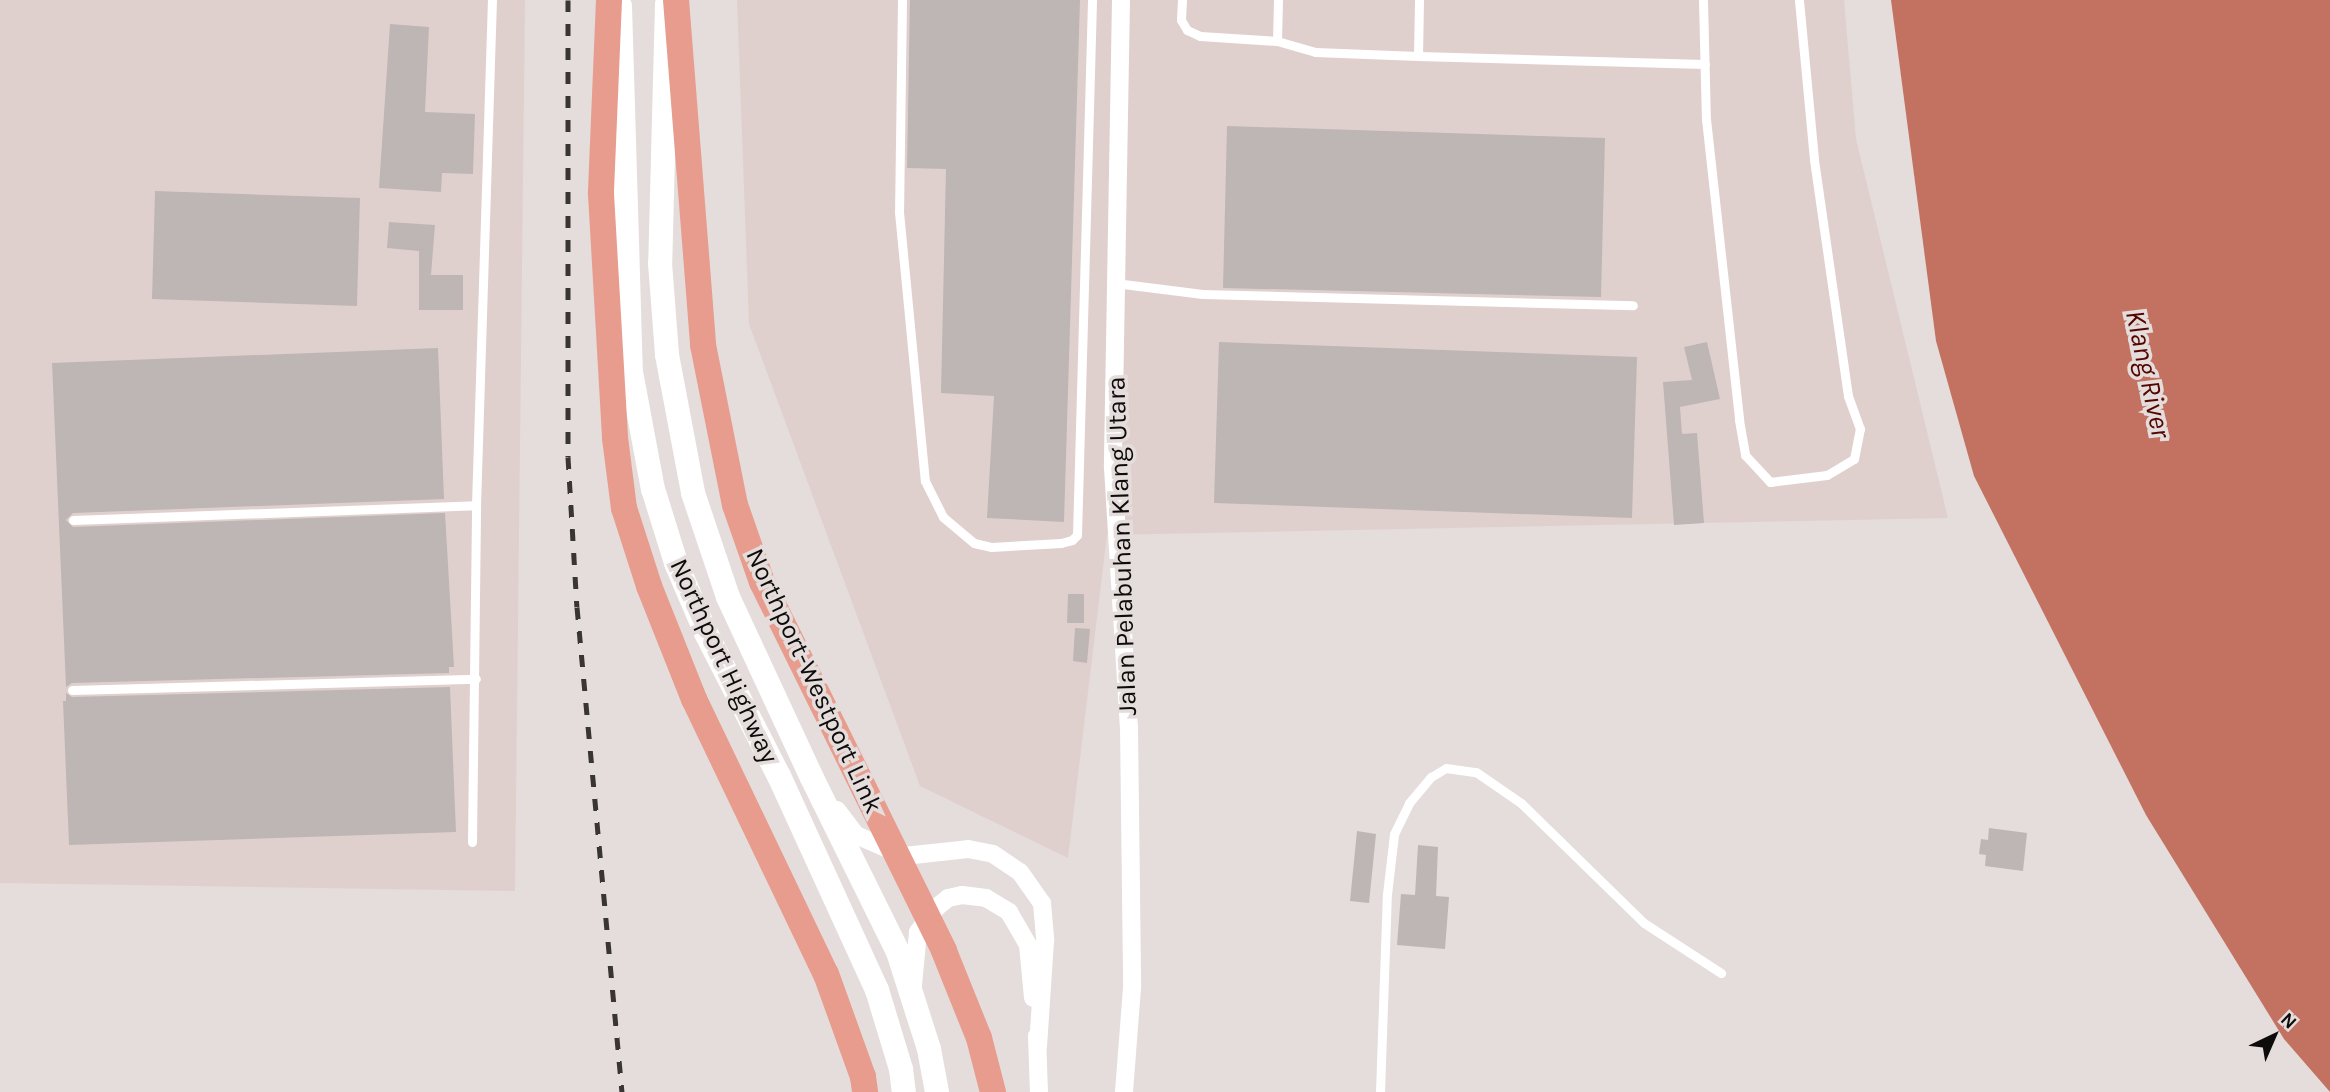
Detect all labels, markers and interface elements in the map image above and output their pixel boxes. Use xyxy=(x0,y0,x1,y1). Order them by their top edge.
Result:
water label: Klang River xyxy=(2118,307,2178,441)
street label: Jalan Pelabuhan Klang Utara xyxy=(1100,376,1144,716)
street label: Northport-Westport Link xyxy=(739,544,889,818)
street label: Northport Highway xyxy=(663,554,785,768)
north arrow xyxy=(2239,1001,2309,1071)
text: N xyxy=(2276,1008,2301,1034)

